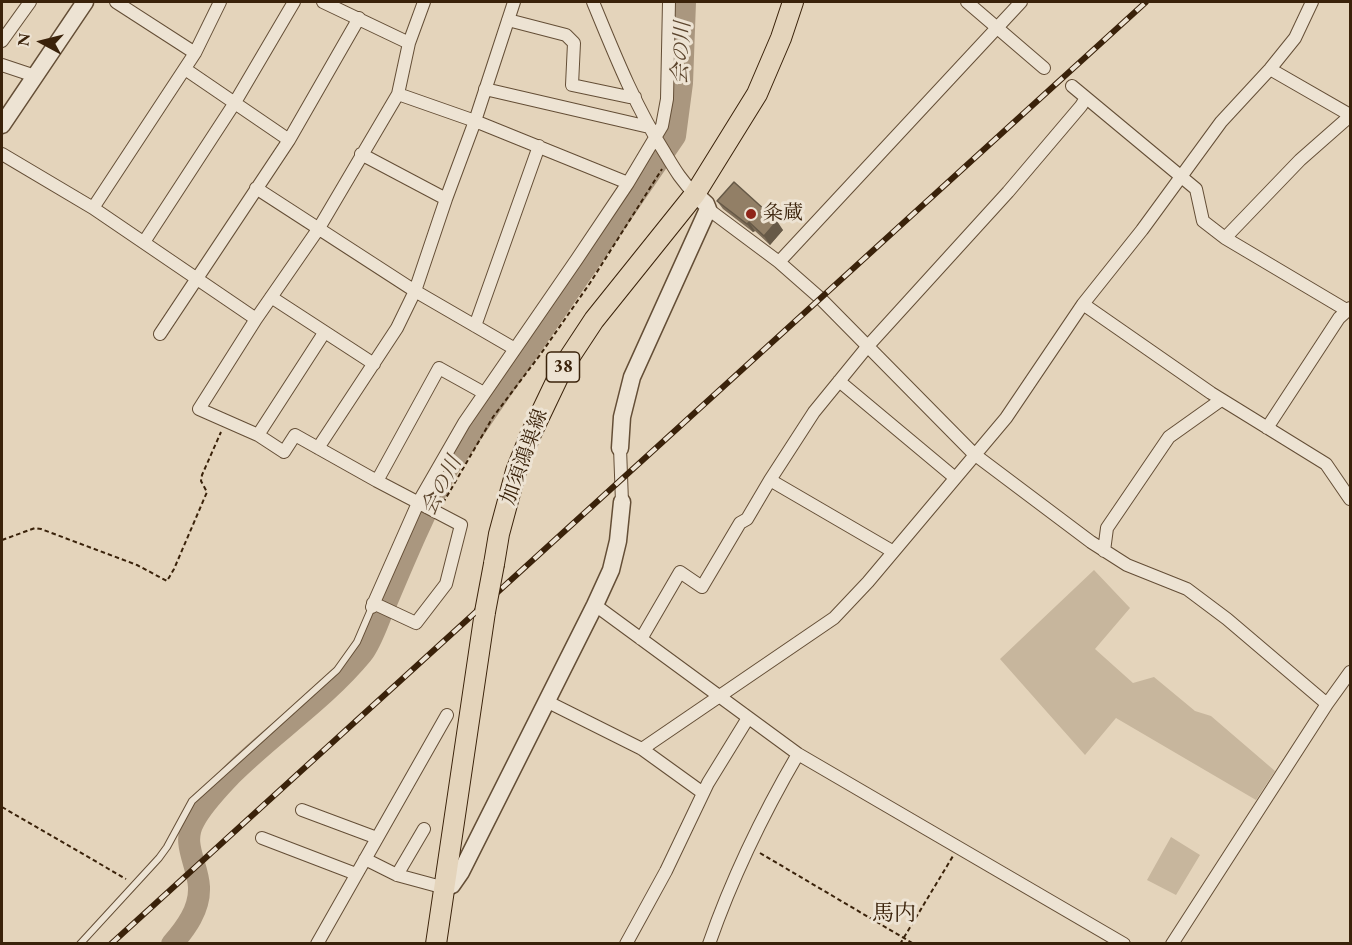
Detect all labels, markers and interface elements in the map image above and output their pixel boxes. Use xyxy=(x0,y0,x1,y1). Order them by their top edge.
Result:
north arrow xyxy=(12,12,72,72)
water label: 会の川 xyxy=(668,21,696,85)
text: N xyxy=(12,32,35,47)
place label: 粂蔵 xyxy=(763,202,803,226)
marker: 粂蔵 xyxy=(744,207,758,221)
road number: 38 xyxy=(546,352,580,382)
street label: 加須鴻巣線 xyxy=(497,406,553,508)
water label: 会の川 xyxy=(416,452,468,520)
district label: 馬内 xyxy=(872,901,916,927)

